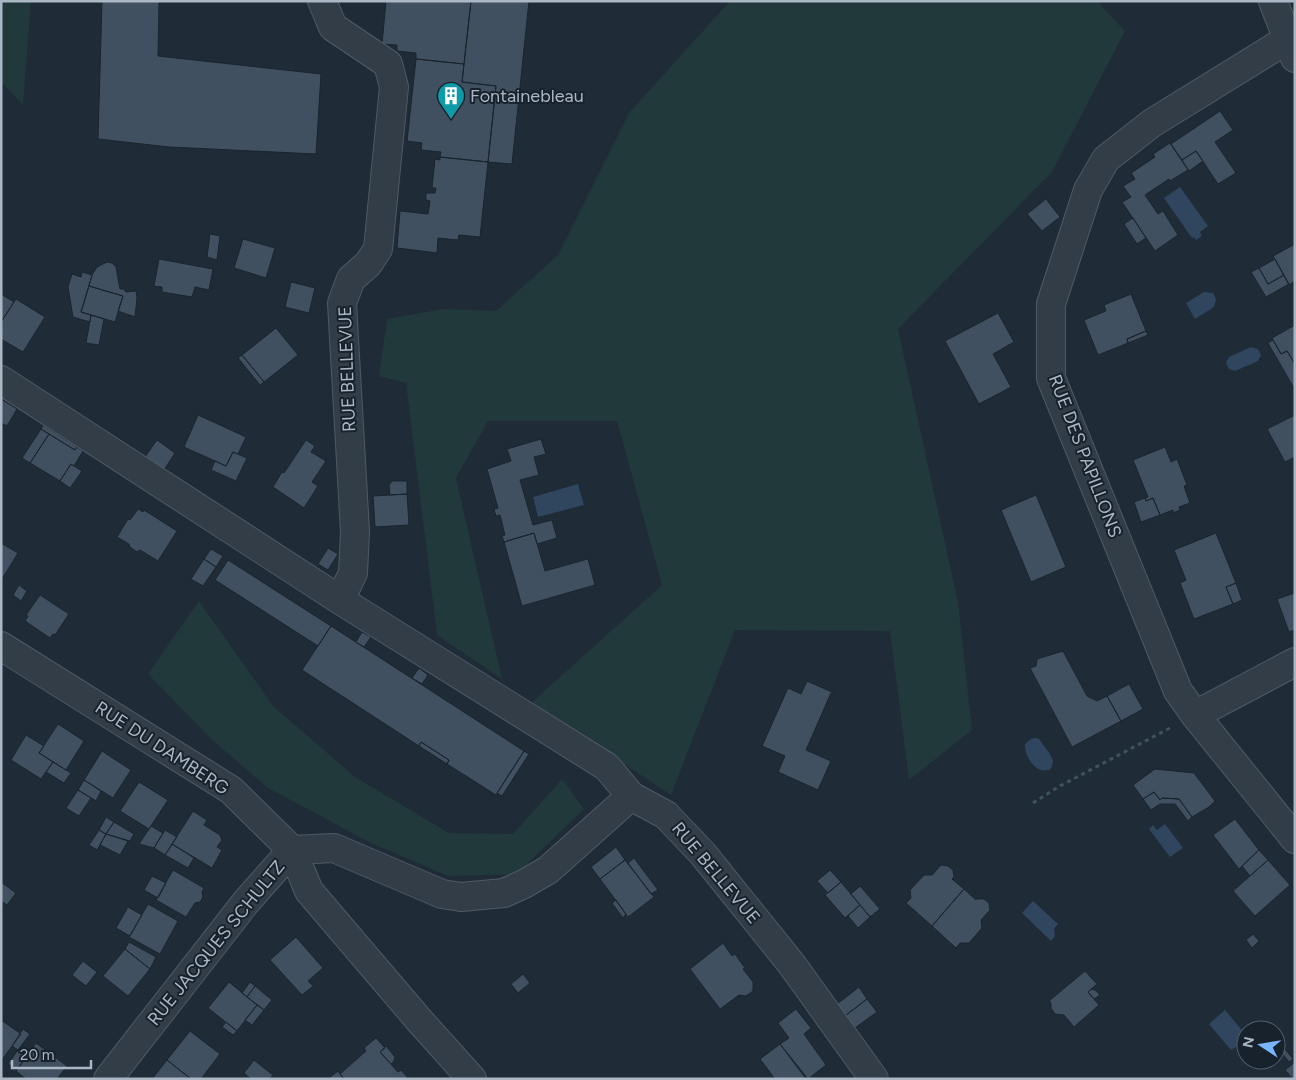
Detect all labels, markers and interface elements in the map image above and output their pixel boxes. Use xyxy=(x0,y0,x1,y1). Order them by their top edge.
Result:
building icon: Fontainebleau xyxy=(436,81,466,120)
place label: Fontainebleau xyxy=(470,85,584,107)
street label: RUE BELLEVUE xyxy=(334,306,360,432)
street label: RUE DES PAPILLONS xyxy=(1044,371,1126,541)
street label: RUE DU DAMBERG xyxy=(91,697,233,800)
street label: RUE BELLEVUE xyxy=(667,818,765,928)
street label: RUE JACQUES SCHULTZ xyxy=(143,856,289,1030)
north arrow xyxy=(1236,1020,1286,1070)
text: N xyxy=(1239,1035,1258,1049)
scale bar xyxy=(12,1038,91,1070)
text: 20 m xyxy=(20,1046,54,1064)

